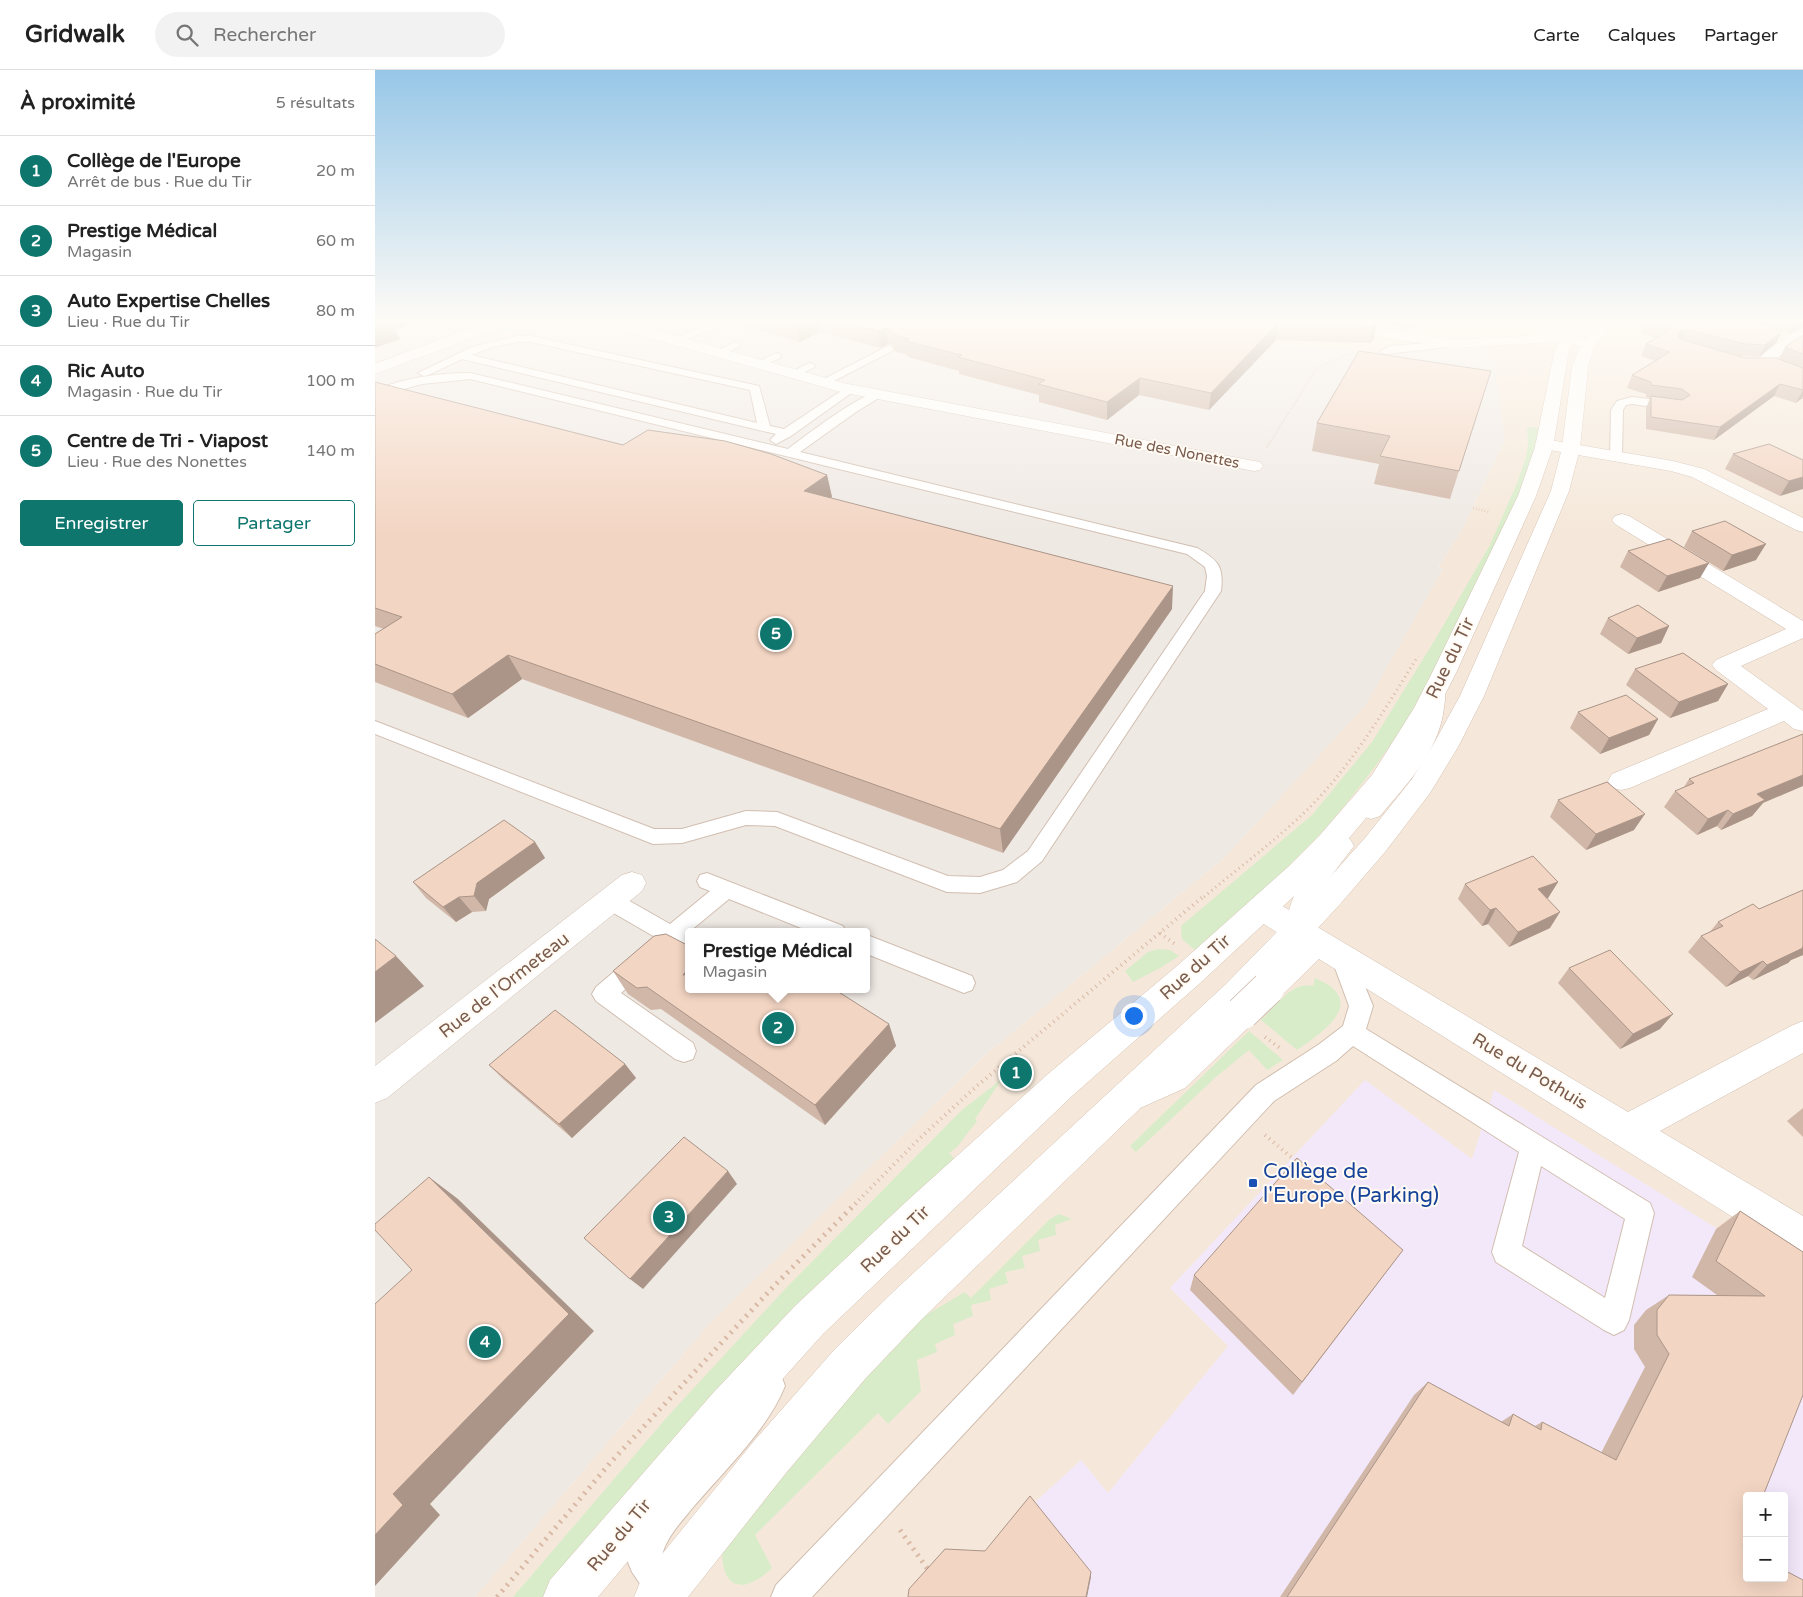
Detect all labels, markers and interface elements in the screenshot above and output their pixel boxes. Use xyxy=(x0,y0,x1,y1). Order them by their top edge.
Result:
search box xyxy=(155,12,505,57)
text: Gridwalk xyxy=(25,20,125,49)
icon: search xyxy=(173,21,201,49)
text: Rechercher xyxy=(213,24,316,46)
text: Carte xyxy=(1533,24,1580,46)
text: Calques xyxy=(1608,24,1676,46)
text: Partager xyxy=(1704,24,1778,46)
text: À proximité xyxy=(20,90,135,115)
text: 5 résultats xyxy=(276,93,355,113)
text: Collège de l'Europe xyxy=(67,150,241,172)
text: 1 xyxy=(31,161,41,181)
text: 20 m xyxy=(316,161,355,181)
text: Arrêt de bus · Rue du Tir xyxy=(67,172,252,192)
text: Prestige Médical xyxy=(67,220,217,242)
text: 2 xyxy=(31,231,41,251)
text: 60 m xyxy=(316,231,355,251)
text: Magasin xyxy=(67,242,132,262)
text: Auto Expertise Chelles xyxy=(67,290,270,312)
text: 3 xyxy=(31,301,41,321)
text: 80 m xyxy=(316,301,355,321)
text: Lieu · Rue du Tir xyxy=(67,312,190,332)
text: Ric Auto xyxy=(67,360,144,382)
text: 4 xyxy=(31,371,41,391)
text: 100 m xyxy=(306,371,355,391)
text: Magasin · Rue du Tir xyxy=(67,382,222,402)
text: Centre de Tri - Viapost xyxy=(67,430,268,452)
street label: Rue des Nonettes xyxy=(1113,430,1241,472)
text: 5 xyxy=(31,441,41,461)
text: 140 m xyxy=(306,441,355,461)
text: Lieu · Rue des Nonettes xyxy=(67,452,247,472)
button: Enregistrer xyxy=(20,500,183,546)
button: Partager xyxy=(193,500,355,546)
street label: Rue du Tir xyxy=(1421,614,1479,702)
pin: 5 xyxy=(760,615,792,653)
street label: Rue de l'Ormeteau xyxy=(434,927,574,1043)
popup xyxy=(685,928,870,993)
street label: Rue du Tir xyxy=(1155,929,1235,1005)
text: Prestige Médical xyxy=(702,940,853,962)
text: Magasin xyxy=(702,962,767,982)
your location xyxy=(1121,1003,1147,1029)
pin: 2 xyxy=(762,1009,794,1047)
street label: Rue du Pothuis xyxy=(1469,1028,1591,1114)
pin: 1 xyxy=(1000,1054,1032,1092)
place label: Collège de l'Europe (Parking) xyxy=(1263,1159,1439,1208)
marker: Collège de l'Europe (Parking) xyxy=(1247,1177,1259,1189)
pin: 3 xyxy=(653,1198,685,1236)
street label: Rue du Tir xyxy=(856,1201,934,1277)
pin: 4 xyxy=(469,1323,501,1361)
map controls xyxy=(1743,1492,1788,1582)
button: + xyxy=(1743,1492,1788,1537)
street label: Rue du Tir xyxy=(582,1494,656,1576)
button: − xyxy=(1743,1537,1788,1582)

